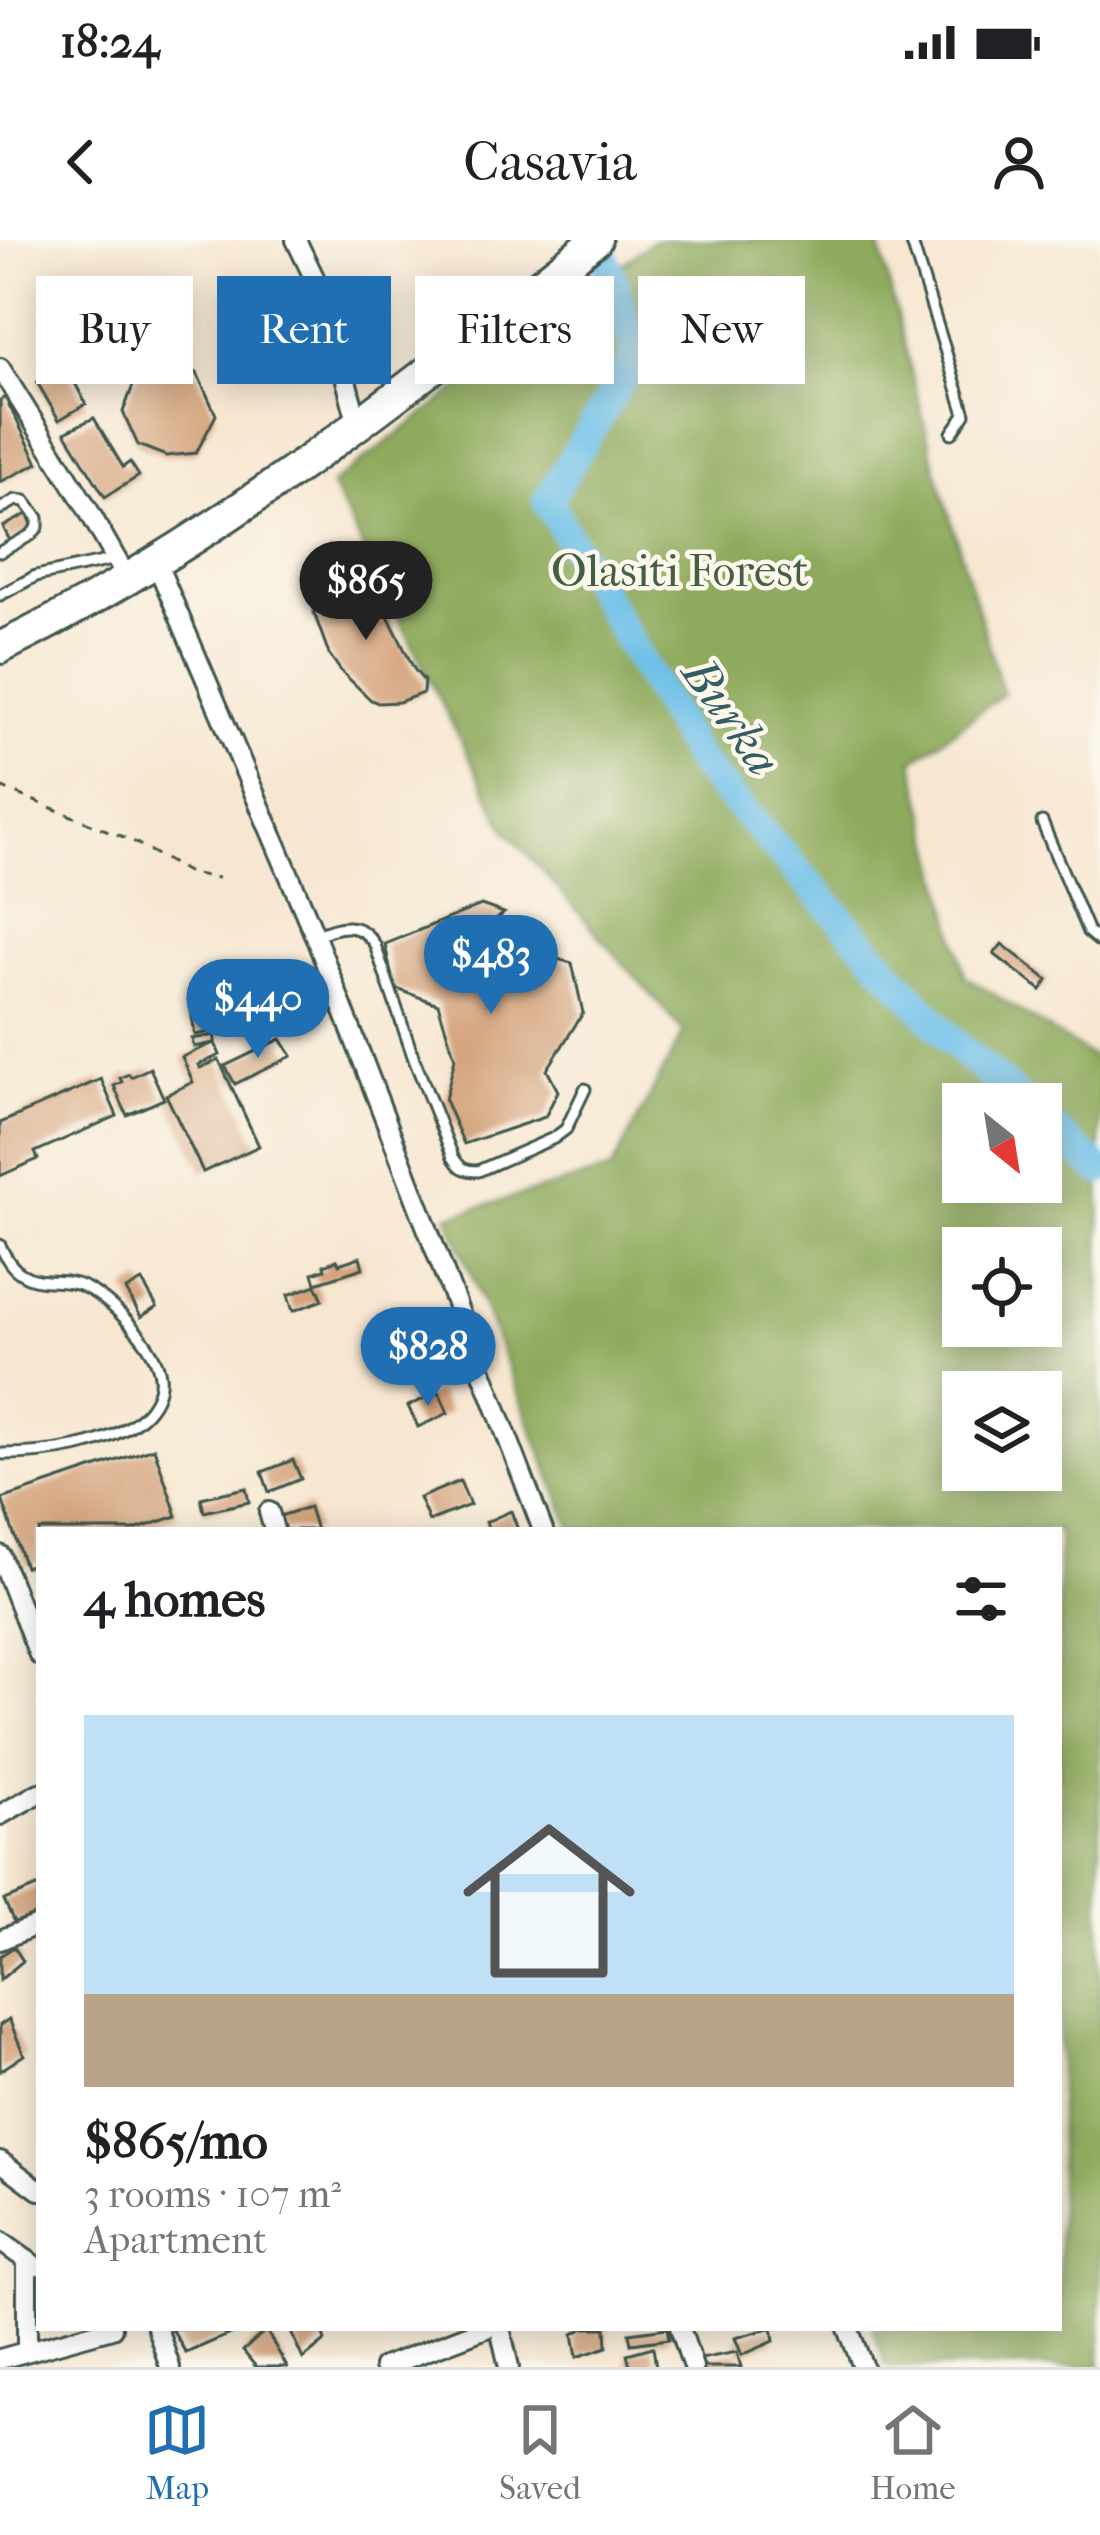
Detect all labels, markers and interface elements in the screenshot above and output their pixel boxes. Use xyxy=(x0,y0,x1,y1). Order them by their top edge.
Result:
text: 18:24 xyxy=(60,16,159,69)
icon: back xyxy=(48,129,114,195)
icon: person xyxy=(986,129,1052,195)
text: Casavia xyxy=(463,131,637,194)
chip: Buy xyxy=(36,276,193,384)
chip: Rent xyxy=(217,276,391,384)
chip: Filters xyxy=(415,276,614,384)
chip: New xyxy=(638,276,805,384)
pin: $865 xyxy=(295,541,437,643)
park label: Olasiti Forest xyxy=(551,545,809,598)
text: $865 xyxy=(326,557,406,603)
water label: Burka xyxy=(669,645,791,786)
pin: $483 xyxy=(420,915,562,1017)
text: $483 xyxy=(451,931,531,977)
pin: $440 xyxy=(187,959,329,1061)
text: $440 xyxy=(213,975,303,1021)
north arrow xyxy=(942,1083,1062,1203)
map controls xyxy=(942,1083,1062,1491)
button: locate xyxy=(942,1227,1062,1347)
pin: $828 xyxy=(357,1307,499,1409)
text: $828 xyxy=(388,1323,468,1369)
button: layers xyxy=(942,1371,1062,1491)
icon: filters xyxy=(948,1566,1014,1632)
text: 4 homes xyxy=(84,1569,265,1629)
icon: home xyxy=(441,1793,657,2009)
text: $865/mo xyxy=(84,2111,268,2171)
text: 3 rooms · 107 m² xyxy=(84,2171,341,2217)
text: Apartment xyxy=(84,2217,267,2263)
tab: Map xyxy=(144,2397,210,2508)
tab: Saved xyxy=(499,2397,581,2508)
tab: Home xyxy=(870,2397,956,2508)

